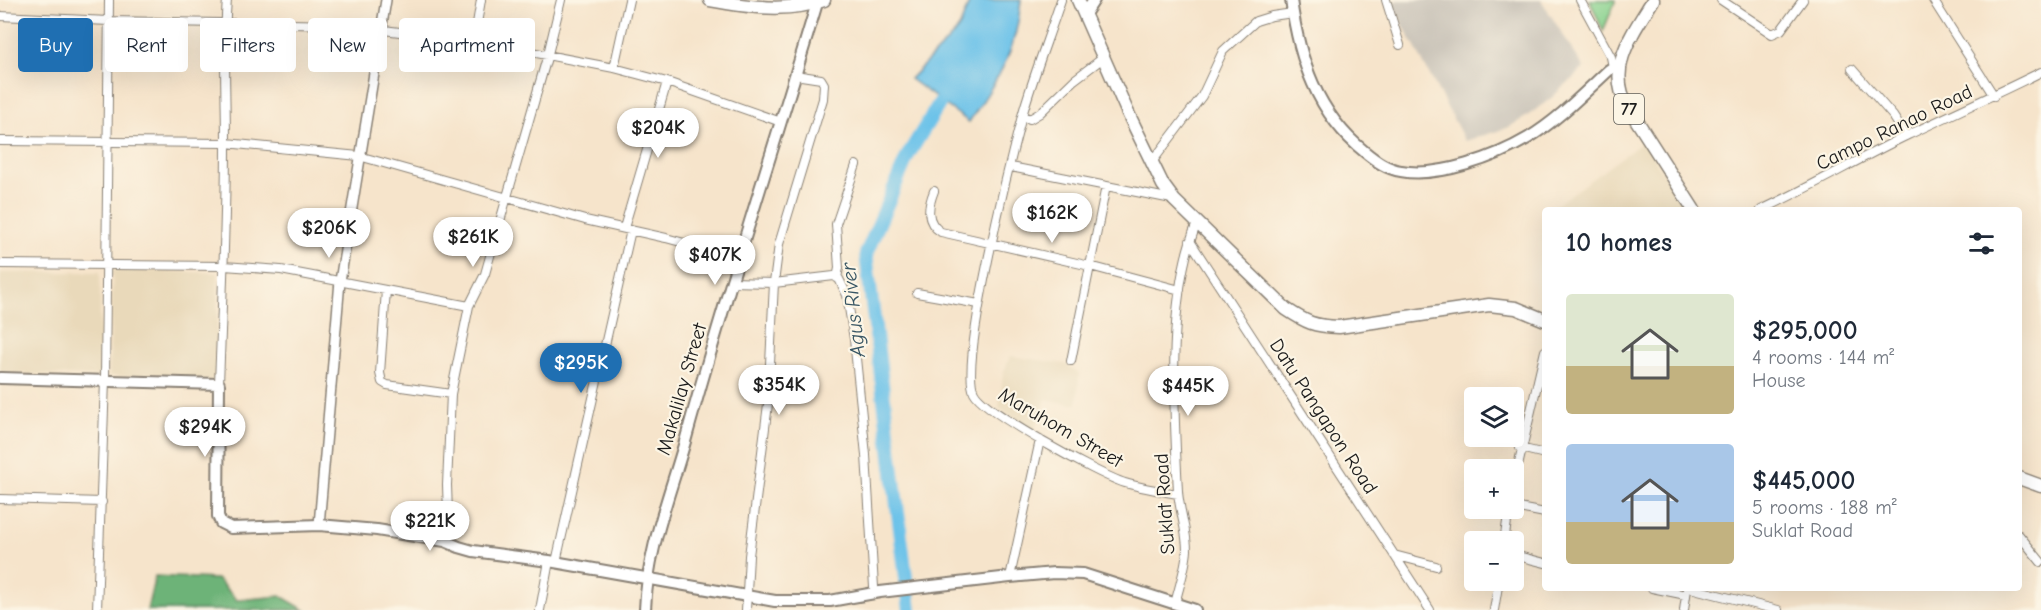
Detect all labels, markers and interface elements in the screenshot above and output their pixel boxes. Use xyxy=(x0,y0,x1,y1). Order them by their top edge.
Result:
chip: Buy xyxy=(18,18,93,72)
chip: Rent xyxy=(105,18,188,72)
chip: Filters xyxy=(200,18,296,72)
chip: New xyxy=(308,18,387,72)
chip: Apartment xyxy=(399,18,535,72)
street label: Campo Ranao Road xyxy=(1812,80,1976,175)
road number: 77 xyxy=(1614,94,1644,124)
pin: $204K xyxy=(616,108,700,159)
text: $204K xyxy=(631,116,685,139)
pin: $162K xyxy=(1010,193,1094,244)
text: $162K xyxy=(1026,201,1078,224)
pin: $206K xyxy=(287,208,371,259)
text: $206K xyxy=(301,216,357,239)
pin: $261K xyxy=(431,217,515,268)
text: $261K xyxy=(447,225,499,248)
icon: filters xyxy=(1965,227,1998,260)
text: 10 homes xyxy=(1566,228,1672,258)
pin: $407K xyxy=(673,235,757,286)
text: $407K xyxy=(688,243,742,266)
water label: Agus River xyxy=(836,260,870,359)
text: $295,000 xyxy=(1752,316,1858,346)
icon: home xyxy=(1614,318,1686,390)
street label: Makalilay Street xyxy=(652,319,712,458)
street label: Datu Pangapon Road xyxy=(1265,334,1382,498)
pin: $295K xyxy=(539,343,623,394)
text: 4 rooms · 144 m² xyxy=(1752,346,1894,369)
text: $295K xyxy=(554,351,608,374)
pin: $354K xyxy=(737,365,821,416)
pin: $445K xyxy=(1146,366,1230,417)
text: House xyxy=(1752,369,1806,392)
text: $354K xyxy=(752,373,806,396)
text: $445K xyxy=(1162,374,1214,397)
street label: Maruhom Street xyxy=(994,383,1128,473)
map controls xyxy=(1464,387,1524,591)
button: layers xyxy=(1464,387,1524,447)
pin: $294K xyxy=(163,407,247,458)
text: $294K xyxy=(178,415,232,438)
street label: Suklat Road xyxy=(1149,453,1180,555)
button: + xyxy=(1464,459,1524,519)
text: $445,000 xyxy=(1752,466,1855,496)
icon: home xyxy=(1614,468,1686,540)
text: 5 rooms · 188 m² xyxy=(1752,496,1897,519)
pin: $221K xyxy=(388,501,472,552)
text: $221K xyxy=(404,509,456,532)
text: Suklat Road xyxy=(1752,519,1853,542)
button: − xyxy=(1464,531,1524,591)

